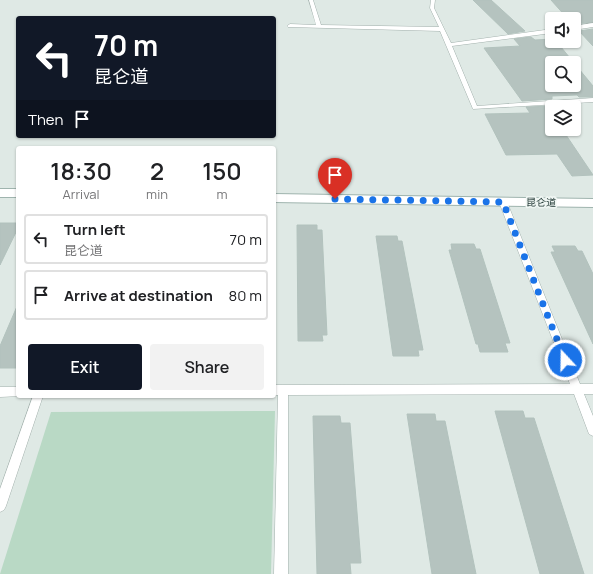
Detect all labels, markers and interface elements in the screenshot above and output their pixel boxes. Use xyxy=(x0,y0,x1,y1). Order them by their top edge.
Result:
map controls xyxy=(545,12,581,136)
button: sound xyxy=(545,12,581,48)
text: 70 m xyxy=(94,26,158,64)
icon: left xyxy=(28,32,80,84)
button: search xyxy=(545,56,581,92)
text: 昆仑道 xyxy=(94,64,148,88)
button: layers xyxy=(545,100,581,136)
icon: arrive xyxy=(71,108,93,130)
text: Then xyxy=(28,109,63,130)
text: 18:30 xyxy=(50,154,112,187)
text: 2 xyxy=(150,154,164,187)
text: 150 xyxy=(202,154,242,187)
pin xyxy=(318,158,352,199)
icon: arrive xyxy=(324,164,346,186)
text: Arrival xyxy=(62,185,100,203)
text: min xyxy=(146,185,168,203)
text: m xyxy=(216,185,227,203)
street label: 昆仑道 xyxy=(526,195,556,209)
text: Turn left xyxy=(64,219,126,240)
icon: left xyxy=(30,228,52,250)
text: 70 m xyxy=(230,229,262,250)
text: 昆仑道 xyxy=(64,241,103,259)
icon: arrive xyxy=(30,284,52,306)
text: Arrive at destination xyxy=(64,285,213,306)
text: 80 m xyxy=(228,285,262,306)
position arrow xyxy=(544,339,586,381)
button: Exit xyxy=(28,344,142,390)
button: Share xyxy=(150,344,264,390)

